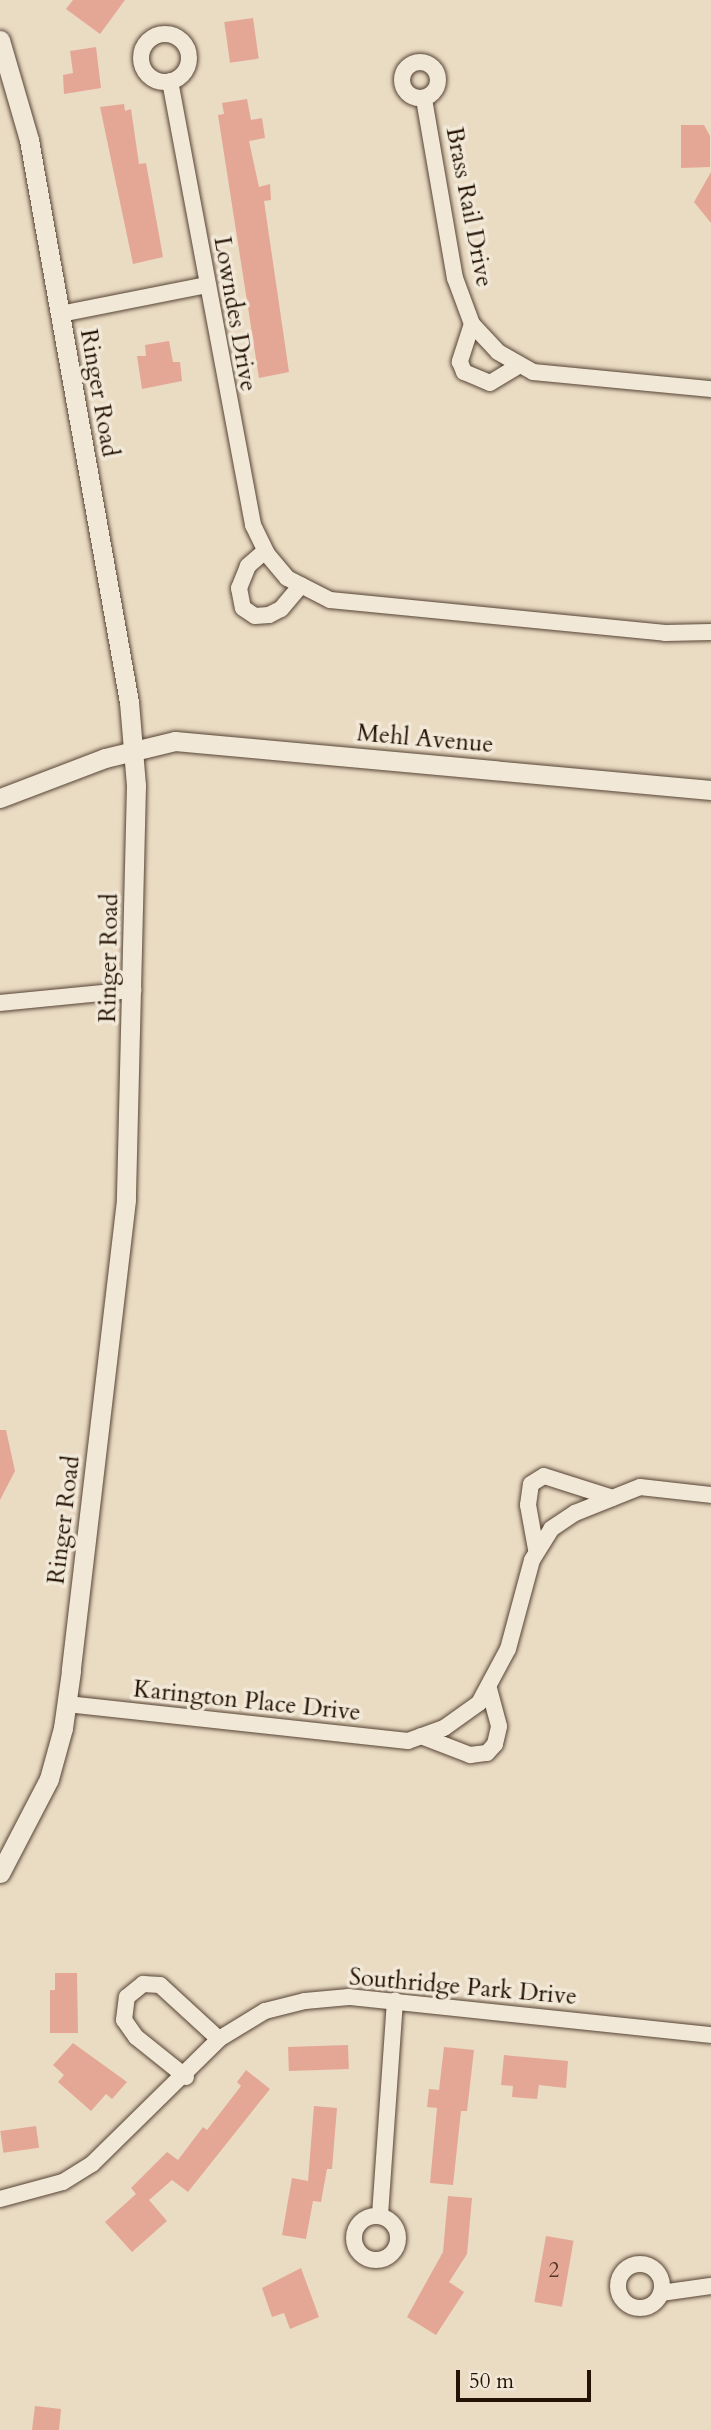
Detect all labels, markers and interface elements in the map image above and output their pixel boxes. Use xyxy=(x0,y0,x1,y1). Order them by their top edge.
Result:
street label: Brass Rail Drive xyxy=(439,125,499,289)
street label: Lowndes Drive xyxy=(207,234,263,394)
street label: Ringer Road xyxy=(74,327,124,459)
street label: Mehl Avenue xyxy=(355,719,495,759)
street label: Ringer Road xyxy=(93,893,125,1023)
street label: Ringer Road xyxy=(42,1454,86,1586)
street label: Karington Place Drive xyxy=(132,1675,362,1727)
street label: Southridge Park Drive xyxy=(348,1963,578,2011)
house number: 2 xyxy=(549,2258,559,2284)
scale bar xyxy=(459,2356,594,2400)
text: 50 m xyxy=(469,2367,514,2396)

